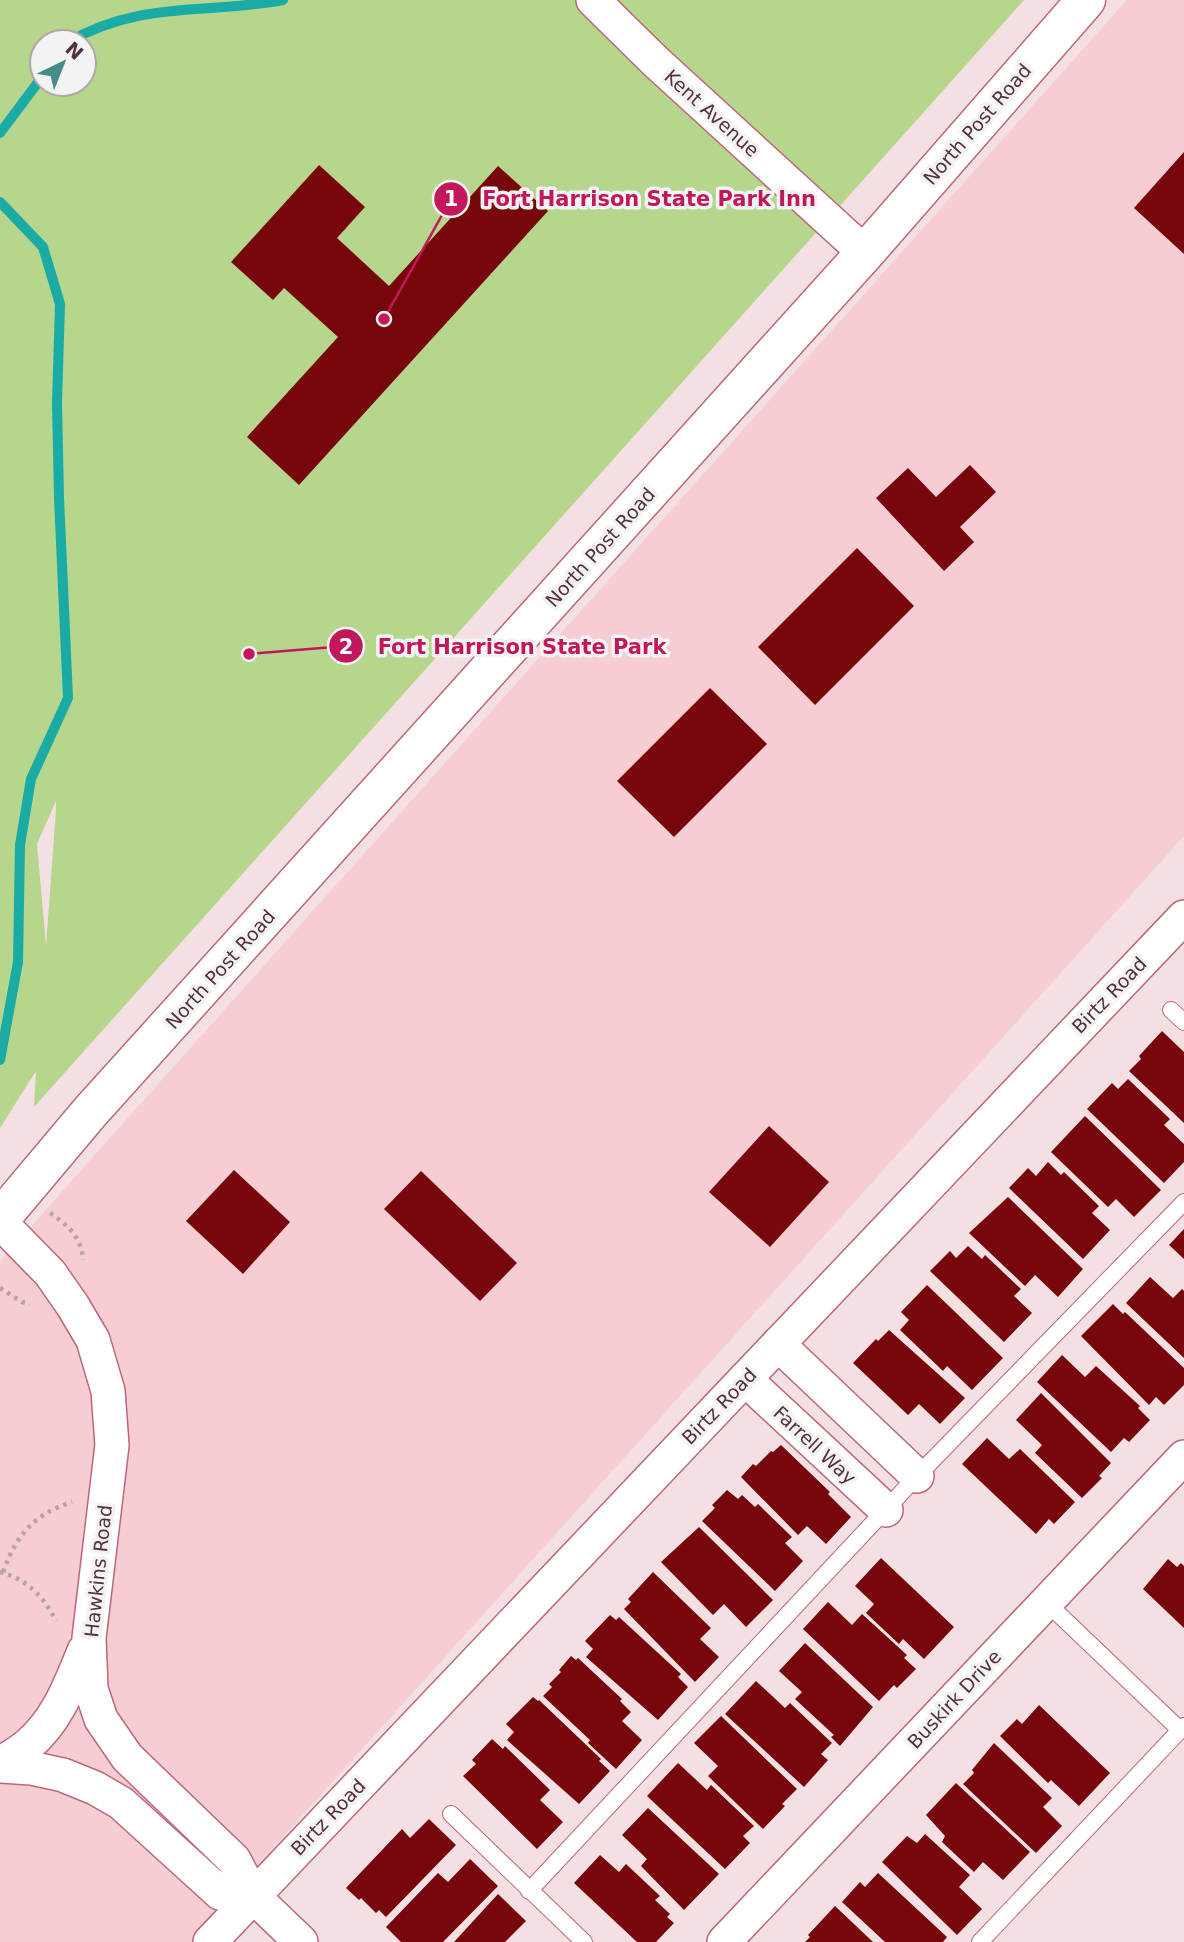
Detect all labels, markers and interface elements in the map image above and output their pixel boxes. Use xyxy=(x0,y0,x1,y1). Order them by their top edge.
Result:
north arrow xyxy=(28,28,98,98)
text: N xyxy=(61,37,88,64)
street label: North Post Road xyxy=(919,59,1035,189)
street label: Kent Avenue xyxy=(660,65,764,161)
callout: Fort Harrison State Park Inn xyxy=(434,178,830,220)
text: 1 xyxy=(444,187,458,211)
text: Fort Harrison State Park Inn xyxy=(482,187,816,211)
street label: North Post Road xyxy=(541,483,659,611)
callout: Fort Harrison State Park xyxy=(329,625,681,667)
text: 2 xyxy=(339,635,353,659)
text: Fort Harrison State Park xyxy=(378,635,667,659)
street label: North Post Road xyxy=(161,905,279,1033)
street label: Birtz Road xyxy=(1067,952,1151,1038)
street label: Birtz Road xyxy=(677,1363,761,1449)
street label: Farrell Way xyxy=(769,1401,861,1489)
street label: Hawkins Road xyxy=(80,1504,116,1638)
street label: Buskirk Drive xyxy=(903,1645,1005,1753)
street label: Birtz Road xyxy=(286,1774,370,1860)

